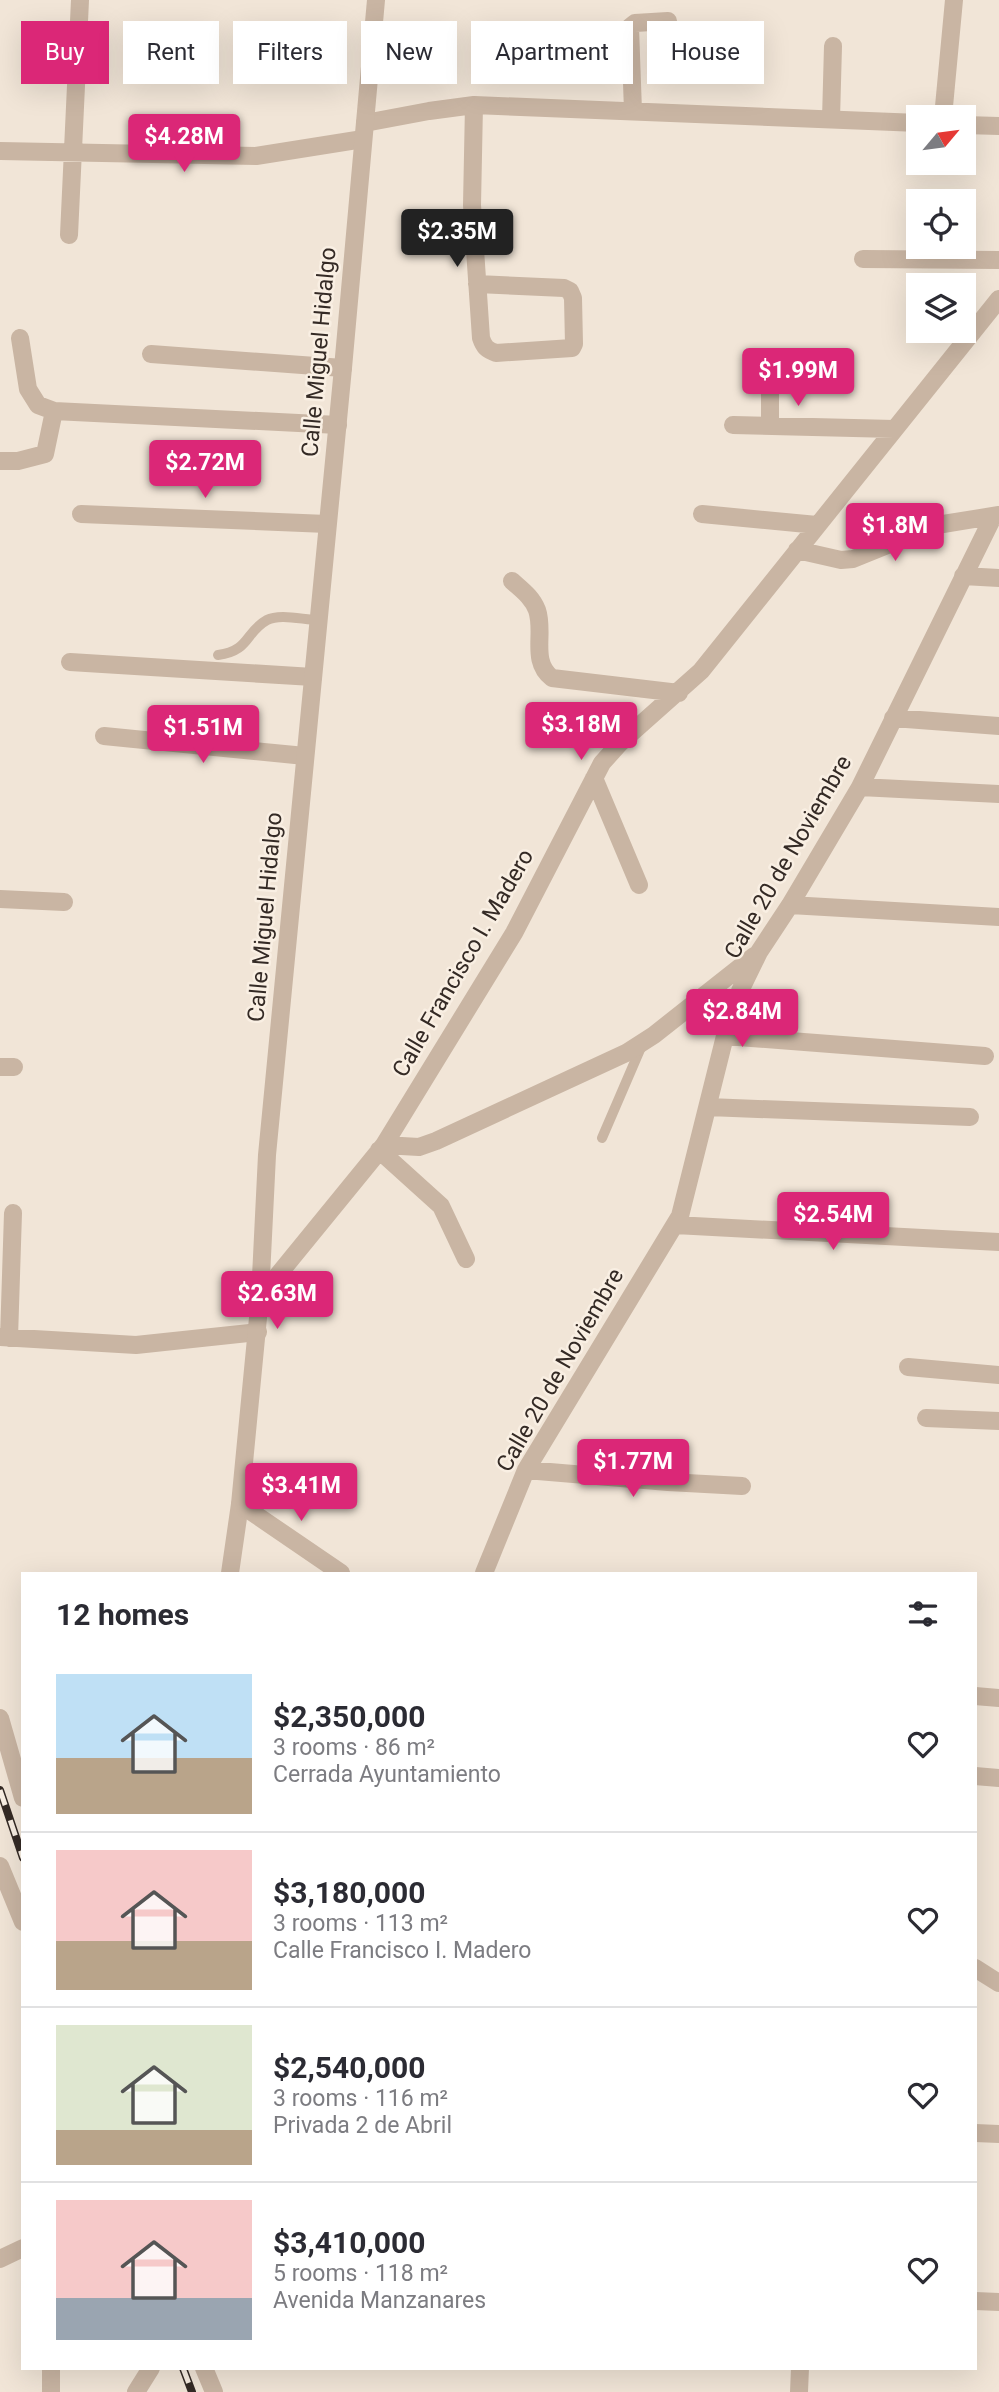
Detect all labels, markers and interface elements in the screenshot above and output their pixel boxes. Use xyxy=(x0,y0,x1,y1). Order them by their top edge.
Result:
chip: Buy xyxy=(21,21,109,84)
chip: Rent xyxy=(123,21,219,84)
chip: Filters xyxy=(233,21,347,84)
chip: New xyxy=(361,21,457,84)
chip: Apartment xyxy=(471,21,633,84)
chip: House xyxy=(647,21,764,84)
north arrow xyxy=(906,105,976,175)
map controls xyxy=(906,105,976,343)
pin: $4.28M xyxy=(127,114,241,174)
text: $4.28M xyxy=(144,123,224,150)
button: locate xyxy=(906,189,976,259)
pin: $2.35M xyxy=(400,210,514,269)
text: $2.35M xyxy=(417,218,497,245)
street label: Calle Miguel Hidalgo xyxy=(296,246,342,458)
button: layers xyxy=(906,273,976,343)
pin: $1.99M xyxy=(741,348,855,408)
text: $1.99M xyxy=(758,357,838,384)
pin: $2.72M xyxy=(148,440,262,500)
text: $2.72M xyxy=(165,449,245,476)
pin: $1.8M xyxy=(846,504,944,563)
text: $1.8M xyxy=(862,512,928,539)
pin: $3.18M xyxy=(524,702,638,762)
pin: $1.51M xyxy=(146,706,260,765)
text: $3.18M xyxy=(541,711,621,738)
text: $1.51M xyxy=(163,714,243,741)
street label: Calle 20 de Noviembre xyxy=(719,751,857,963)
street label: Calle Miguel Hidalgo xyxy=(242,811,288,1023)
street label: Calle Francisco I. Madero xyxy=(387,844,539,1082)
pin: $2.84M xyxy=(685,990,799,1049)
text: $2.84M xyxy=(702,998,782,1025)
pin: $2.54M xyxy=(776,1192,890,1252)
text: $2.54M xyxy=(793,1201,873,1228)
street label: Calle 20 de Noviembre xyxy=(491,1264,629,1476)
pin: $2.63M xyxy=(220,1272,334,1331)
text: $2.63M xyxy=(237,1280,317,1307)
pin: $1.77M xyxy=(576,1440,690,1499)
text: $1.77M xyxy=(593,1448,673,1475)
pin: $3.41M xyxy=(244,1464,358,1523)
text: $3.41M xyxy=(261,1472,341,1499)
icon: filters xyxy=(904,1595,942,1633)
text: 12 homes xyxy=(56,1597,189,1632)
text: $2,350,000 xyxy=(273,1699,425,1734)
icon: home xyxy=(112,1702,196,1786)
icon: heart xyxy=(904,1725,942,1763)
text: 3 rooms · 86 m² xyxy=(273,1734,435,1761)
text: Cerrada Ayuntamiento xyxy=(273,1761,501,1788)
text: $3,180,000 xyxy=(273,1875,425,1910)
icon: home xyxy=(112,1878,196,1962)
icon: heart xyxy=(904,1901,942,1939)
text: 3 rooms · 113 m² xyxy=(273,1910,448,1937)
text: Calle Francisco I. Madero xyxy=(273,1937,531,1964)
text: $2,540,000 xyxy=(273,2050,425,2085)
icon: home xyxy=(112,2053,196,2137)
icon: heart xyxy=(904,2076,942,2114)
text: 3 rooms · 116 m² xyxy=(273,2085,448,2112)
text: Privada 2 de Abril xyxy=(273,2112,452,2139)
text: $3,410,000 xyxy=(273,2225,425,2260)
icon: home xyxy=(112,2228,196,2312)
icon: heart xyxy=(904,2251,942,2289)
text: 5 rooms · 118 m² xyxy=(273,2260,448,2287)
text: Avenida Manzanares xyxy=(273,2287,486,2314)

